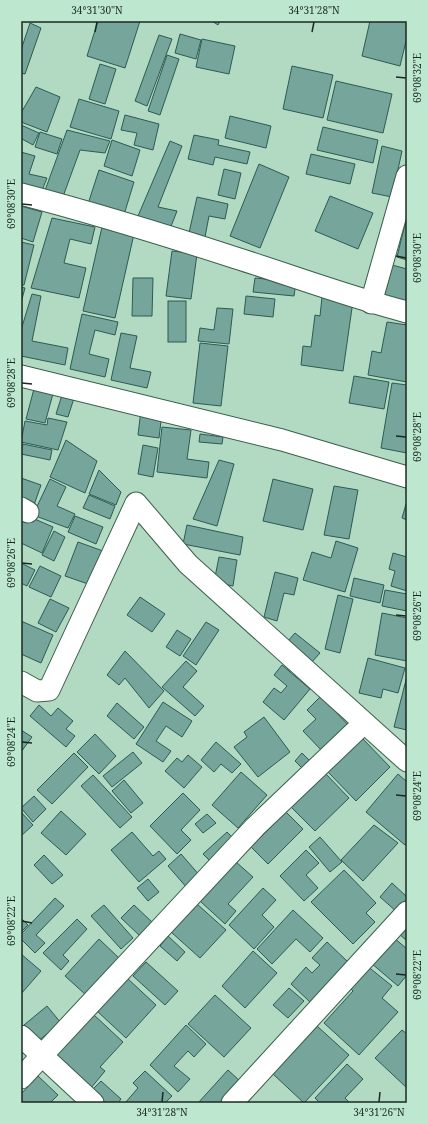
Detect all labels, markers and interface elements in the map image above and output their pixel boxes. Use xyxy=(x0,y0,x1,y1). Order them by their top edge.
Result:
text: 34°31'30"N xyxy=(71,3,123,17)
text: 34°31'28"N xyxy=(288,3,340,17)
text: 69°08'32"E xyxy=(410,53,424,103)
text: 69°08'30"E xyxy=(4,179,18,229)
text: 69°08'30"E xyxy=(410,233,424,283)
text: 69°08'28"E xyxy=(4,358,18,408)
text: 69°08'28"E xyxy=(410,412,424,462)
text: 69°08'26"E xyxy=(4,538,18,588)
text: 69°08'26"E xyxy=(410,591,424,641)
text: 69°08'24"E xyxy=(4,717,18,767)
text: 69°08'24"E xyxy=(410,771,424,821)
text: 69°08'22"E xyxy=(4,896,18,946)
text: 69°08'22"E xyxy=(410,950,424,1000)
text: 34°31'28"N xyxy=(136,1105,188,1119)
text: 34°31'26"N xyxy=(353,1105,405,1119)

